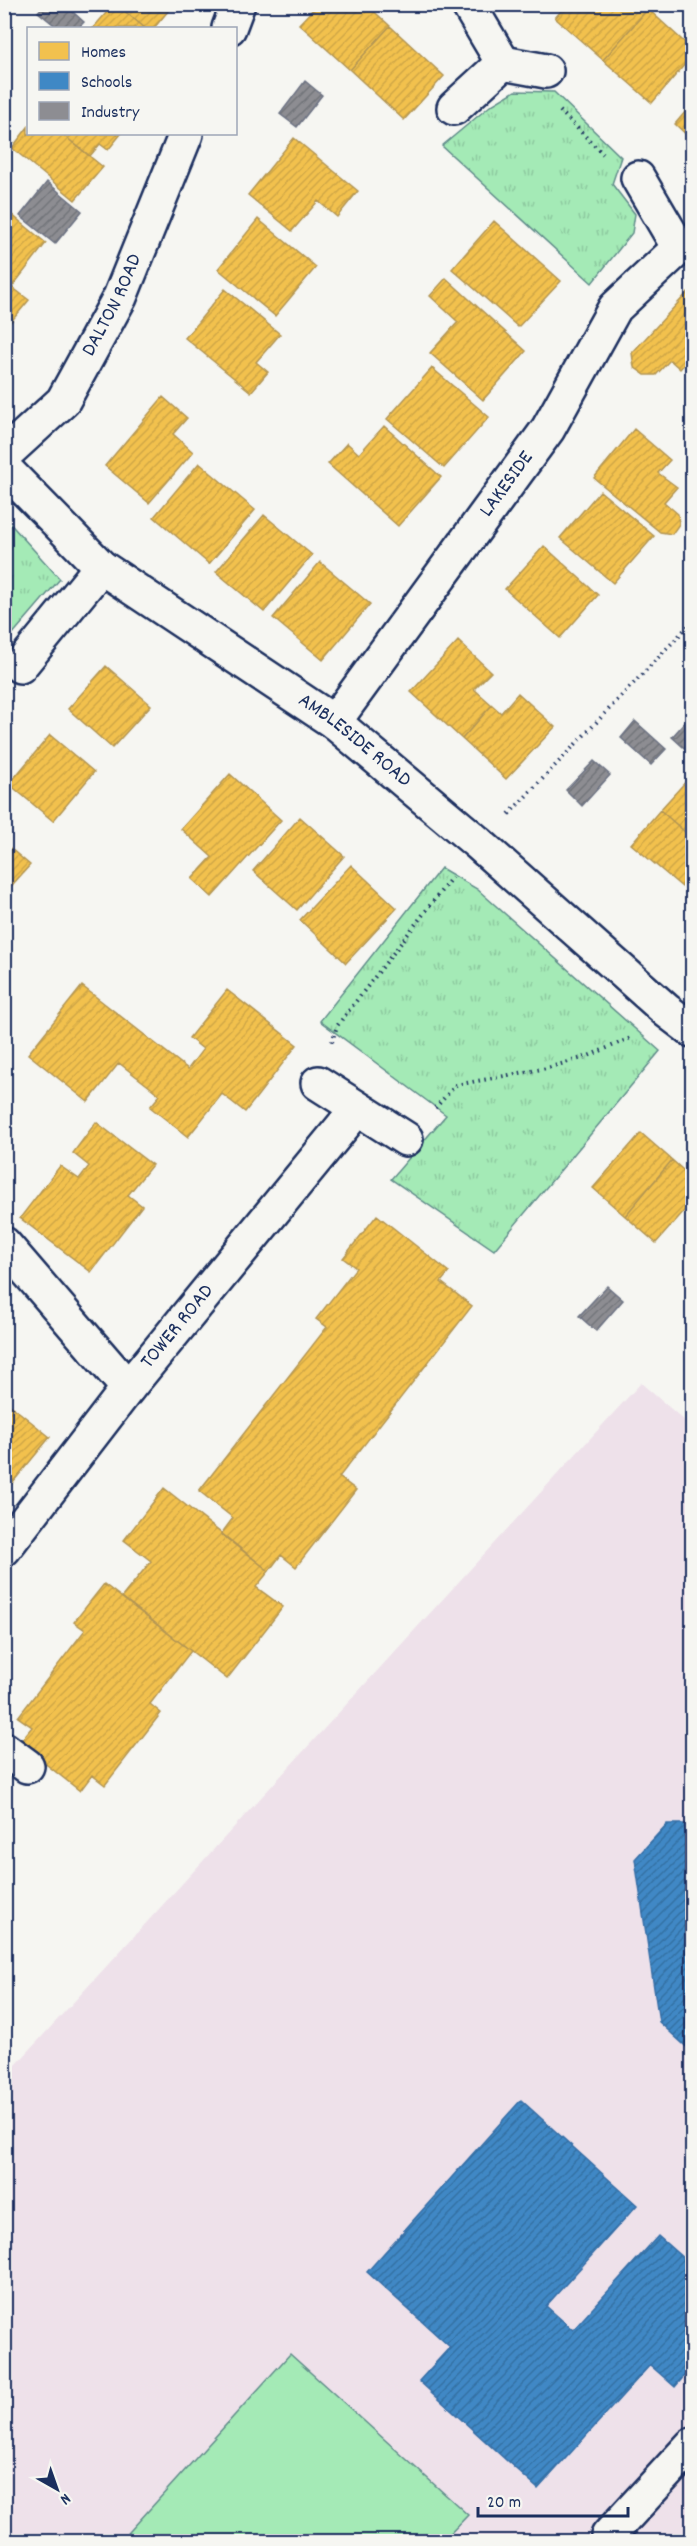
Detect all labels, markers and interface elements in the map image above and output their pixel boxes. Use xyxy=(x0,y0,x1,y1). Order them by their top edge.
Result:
legend xyxy=(27,27,237,135)
text: Homes xyxy=(81,41,126,66)
text: Schools xyxy=(81,71,132,96)
text: Industry xyxy=(81,101,140,126)
street label: DALTON ROAD xyxy=(75,250,151,362)
street label: LAKESIDE xyxy=(473,445,542,524)
street label: AMBLESIDE ROAD xyxy=(291,687,417,796)
street label: TOWER ROAD xyxy=(134,1278,222,1376)
north arrow xyxy=(27,2459,87,2519)
scale bar xyxy=(478,2480,628,2518)
text: N xyxy=(55,2487,75,2510)
text: 20 m xyxy=(487,2491,521,2516)

